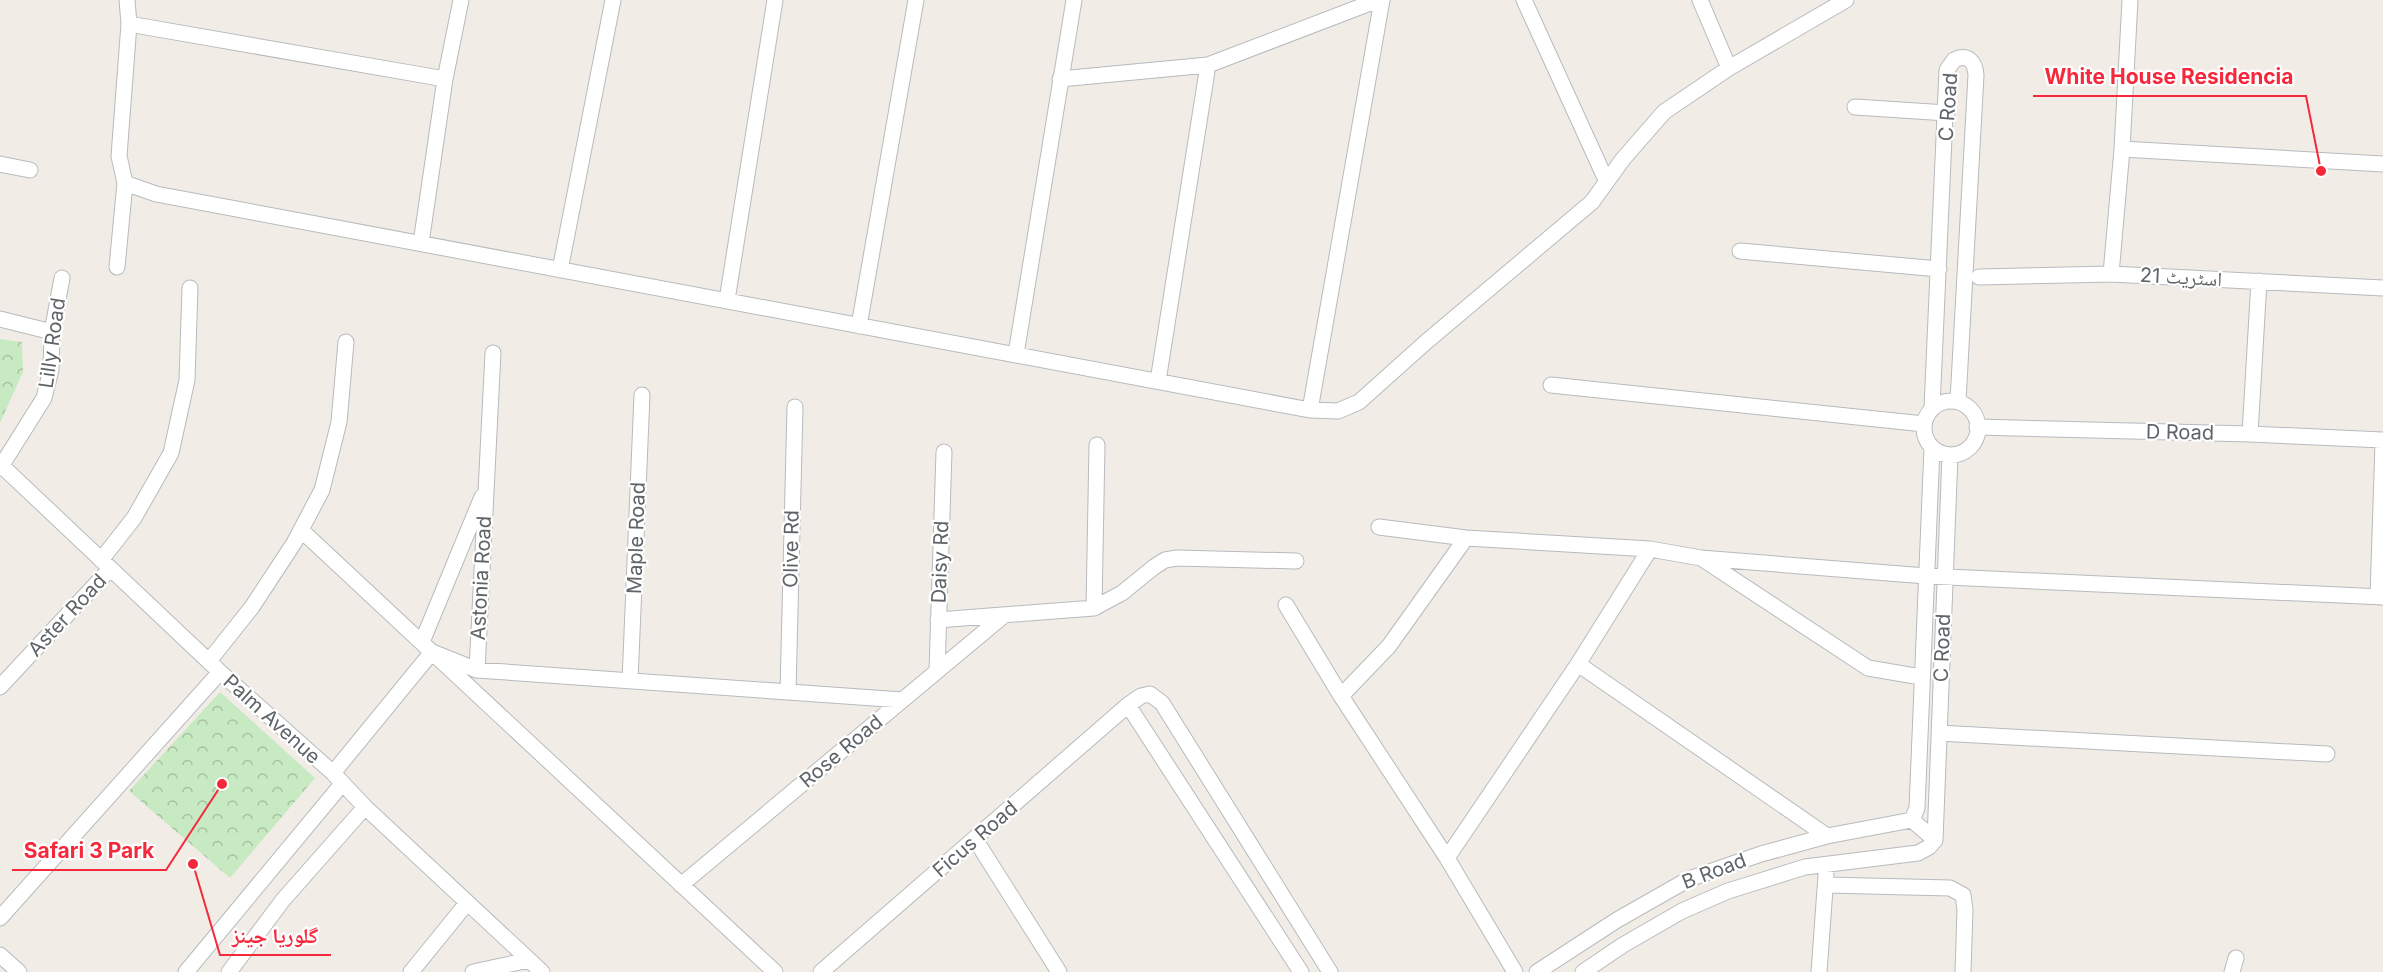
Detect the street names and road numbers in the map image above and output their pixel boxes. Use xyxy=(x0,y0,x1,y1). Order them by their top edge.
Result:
street label: C Road xyxy=(1934,72,1962,142)
street label: اسٹریٹ 21 xyxy=(2139,263,2223,291)
street label: Lilly Road xyxy=(34,296,70,390)
street label: D Road xyxy=(2146,419,2214,445)
street label: Maple Road xyxy=(622,482,650,594)
street label: Olive Rd xyxy=(778,510,804,588)
street label: Astonia Road xyxy=(466,515,496,641)
street label: Daisy Rd xyxy=(927,520,953,604)
street label: Aster Road xyxy=(23,569,111,661)
street label: C Road xyxy=(1929,613,1955,683)
street label: Palm Avenue xyxy=(219,669,325,769)
street label: Rose Road xyxy=(795,709,887,793)
street label: Ficus Road xyxy=(928,796,1022,882)
street label: B Road xyxy=(1678,848,1750,894)

